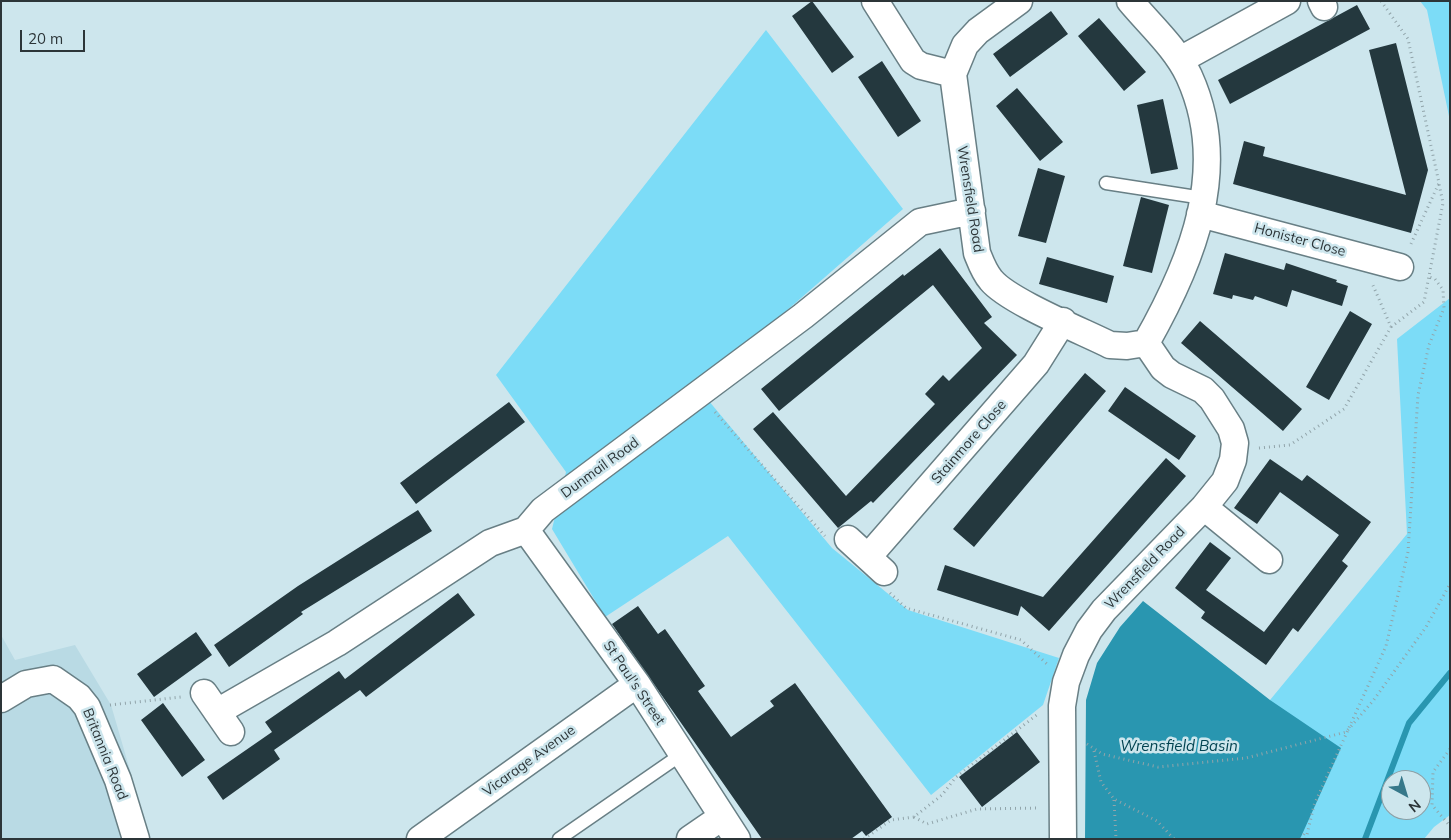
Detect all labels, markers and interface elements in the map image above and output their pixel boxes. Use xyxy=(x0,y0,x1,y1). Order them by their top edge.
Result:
scale bar xyxy=(22,20,88,52)
text: 20 m xyxy=(28,29,63,48)
street label: Wrensfield Road xyxy=(953,144,987,254)
street label: Honister Close xyxy=(1253,220,1347,260)
street label: Stainmore Close xyxy=(928,397,1010,487)
street label: Dunmail Road xyxy=(558,434,642,502)
street label: Wrensfield Road xyxy=(1101,523,1189,613)
street label: St Paul's Street xyxy=(600,638,668,728)
street label: Britannia Road xyxy=(79,706,131,802)
street label: Vicarage Avenue xyxy=(479,722,579,800)
water label: Wrensfield Basin xyxy=(1120,737,1238,755)
north arrow xyxy=(1381,770,1431,820)
text: N xyxy=(1405,796,1425,816)

